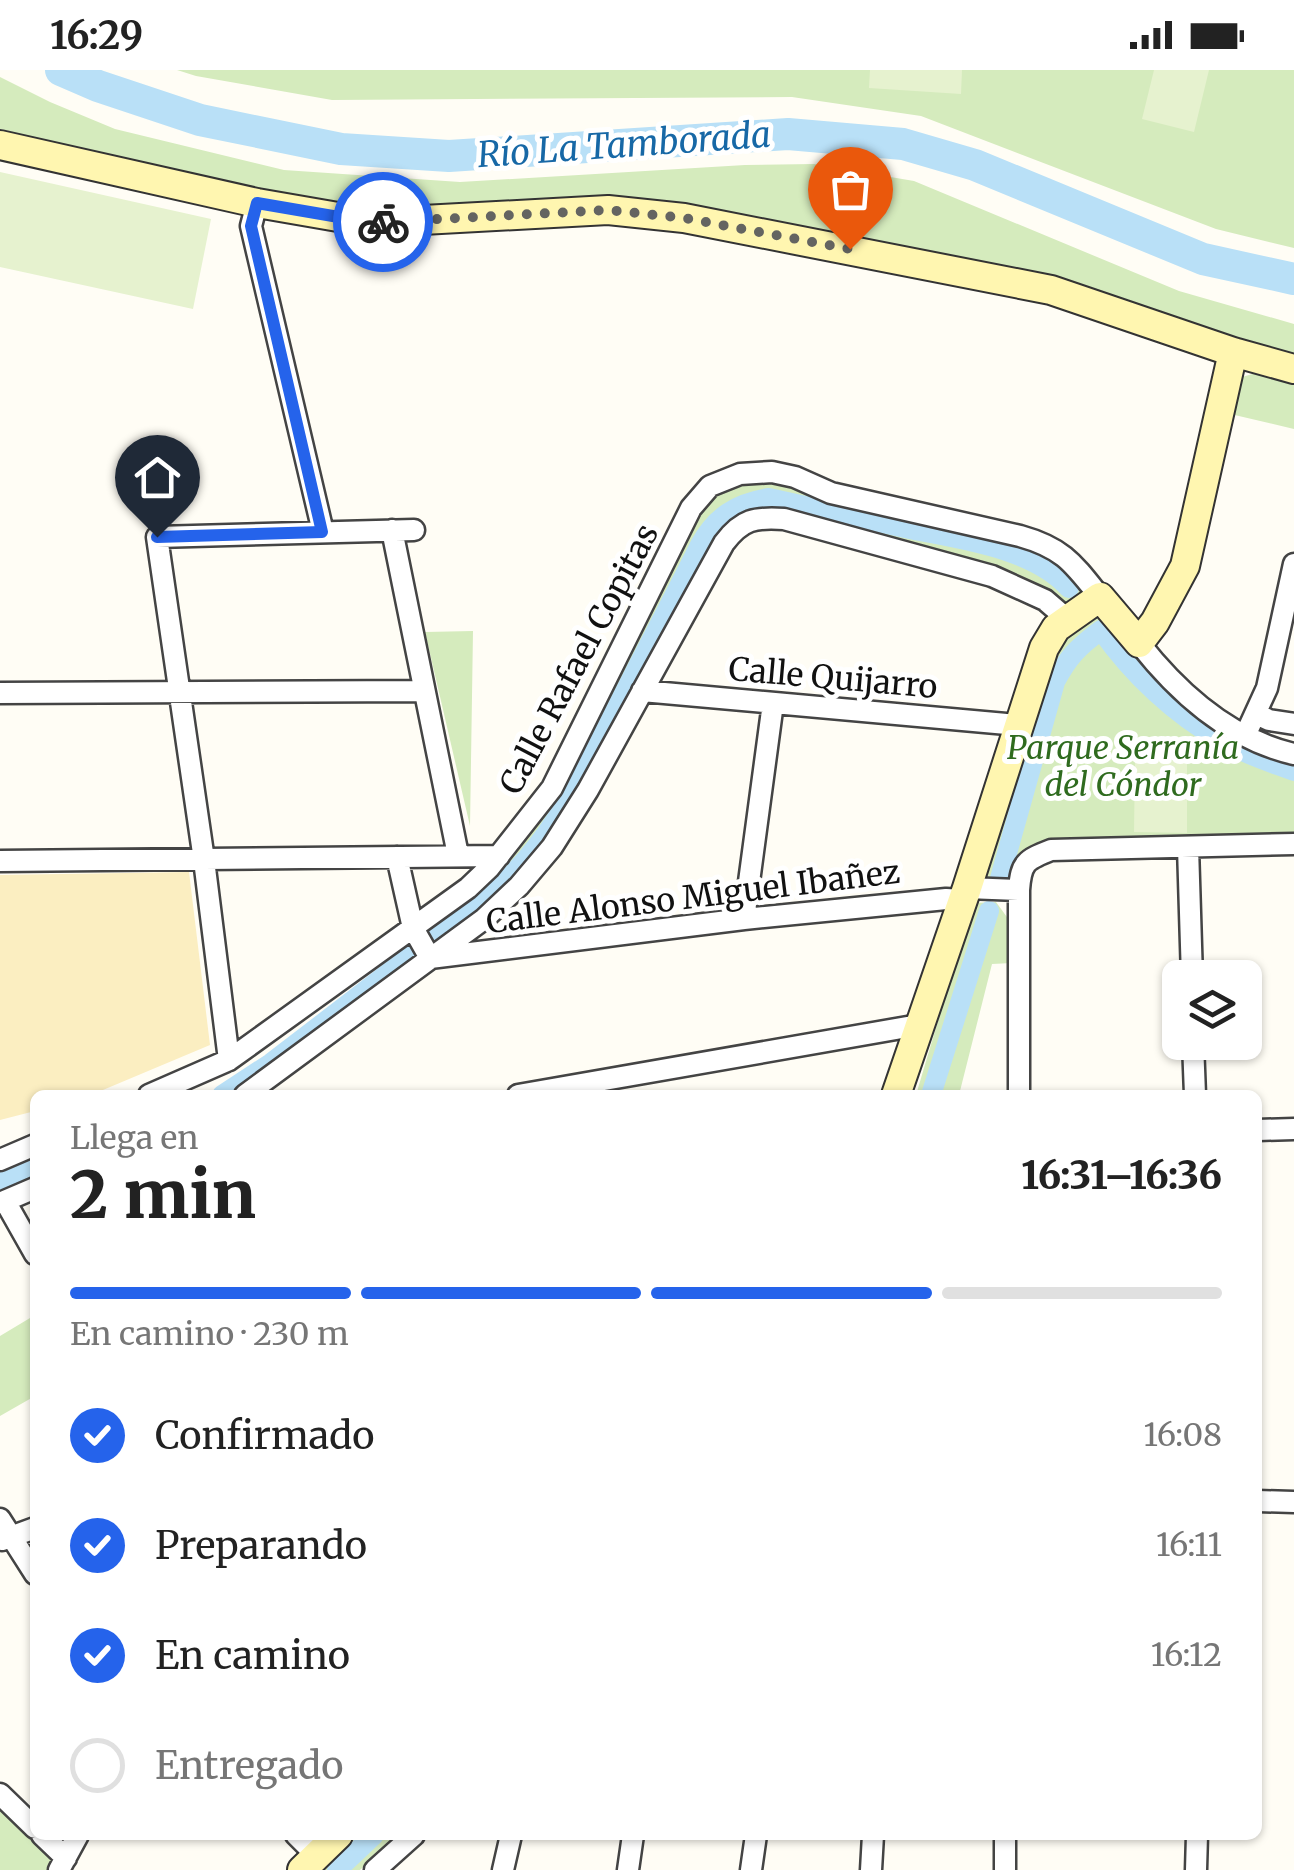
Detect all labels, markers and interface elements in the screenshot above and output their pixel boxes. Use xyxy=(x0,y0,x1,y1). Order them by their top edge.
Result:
text: 16:29 xyxy=(50,12,143,59)
water label: Río La Tamborada xyxy=(476,113,772,177)
pin xyxy=(808,147,893,250)
icon: bag xyxy=(823,162,878,217)
courier xyxy=(333,172,433,272)
icon: bike xyxy=(356,195,411,250)
pin xyxy=(115,435,200,538)
icon: home xyxy=(130,450,185,505)
street label: Calle Rafael Copitas xyxy=(491,517,667,801)
street label: Calle Quijarro xyxy=(727,649,939,707)
park label: Parque Serranía del Cóndor xyxy=(1007,728,1239,805)
street label: Calle Alonso Miguel Ibañez xyxy=(484,852,902,942)
map controls xyxy=(1162,960,1262,1060)
button: layers xyxy=(1162,960,1262,1060)
text: Llega en xyxy=(70,1118,198,1158)
text: 16:31–16:36 xyxy=(1021,1152,1222,1199)
text: 2 min xyxy=(70,1154,256,1236)
text: En camino · 230 m xyxy=(70,1314,349,1354)
icon: check xyxy=(70,1408,125,1463)
text: Confirmado xyxy=(155,1412,375,1459)
text: 16:08 xyxy=(1144,1415,1222,1455)
icon: check xyxy=(70,1518,125,1573)
text: Preparando xyxy=(155,1522,367,1569)
text: 16:11 xyxy=(1156,1525,1222,1565)
icon: check xyxy=(70,1628,125,1683)
text: En camino xyxy=(155,1632,350,1679)
text: 16:12 xyxy=(1151,1635,1222,1675)
text: Entregado xyxy=(155,1742,344,1789)

